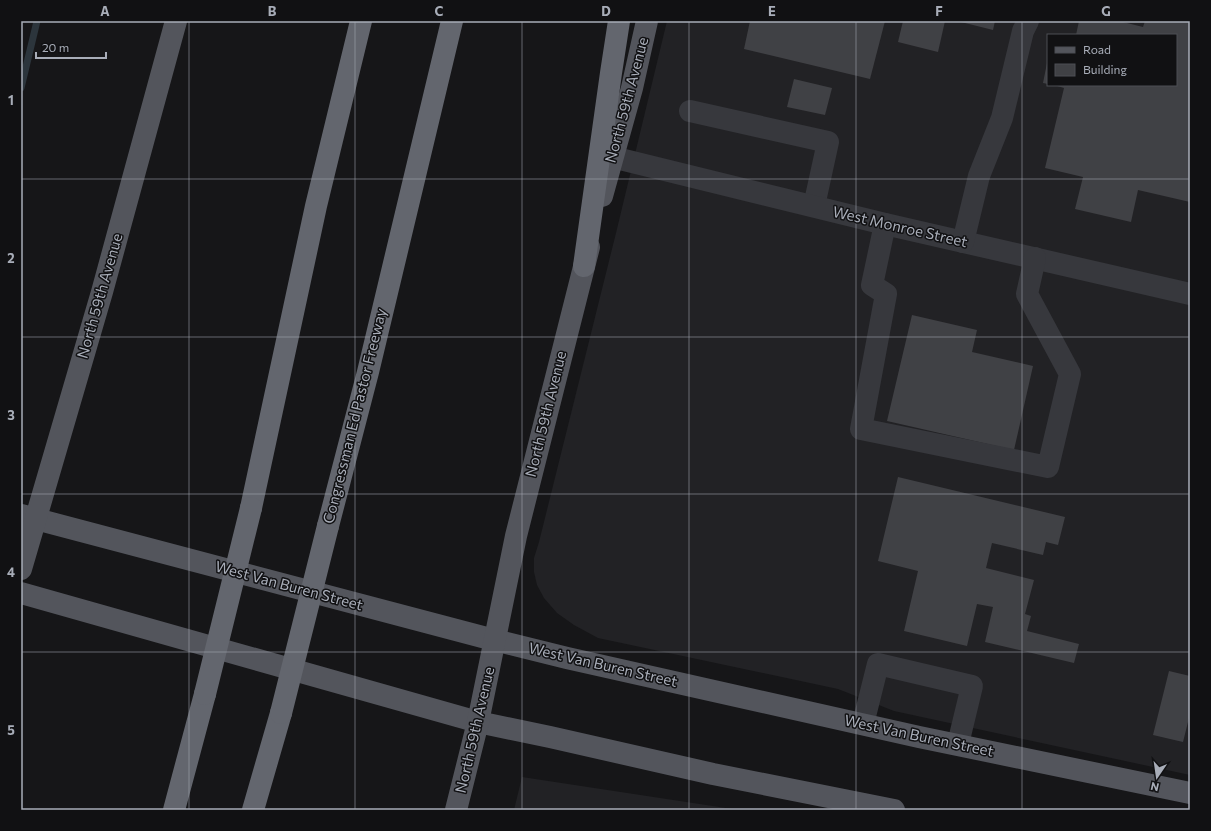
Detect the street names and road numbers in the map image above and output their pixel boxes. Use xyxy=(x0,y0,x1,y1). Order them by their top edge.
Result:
street label: North 59th Avenue xyxy=(601,35,651,164)
street label: West Monroe Street xyxy=(831,202,969,250)
street label: North 59th Avenue xyxy=(73,231,126,360)
street label: Congressman Ed Pastor Freeway xyxy=(319,306,390,525)
street label: North 59th Avenue xyxy=(521,349,569,479)
street label: West Van Buren Street xyxy=(213,557,365,613)
street label: West Van Buren Street xyxy=(527,638,679,690)
street label: North 59th Avenue xyxy=(451,665,497,795)
street label: West Van Buren Street xyxy=(843,710,996,760)

